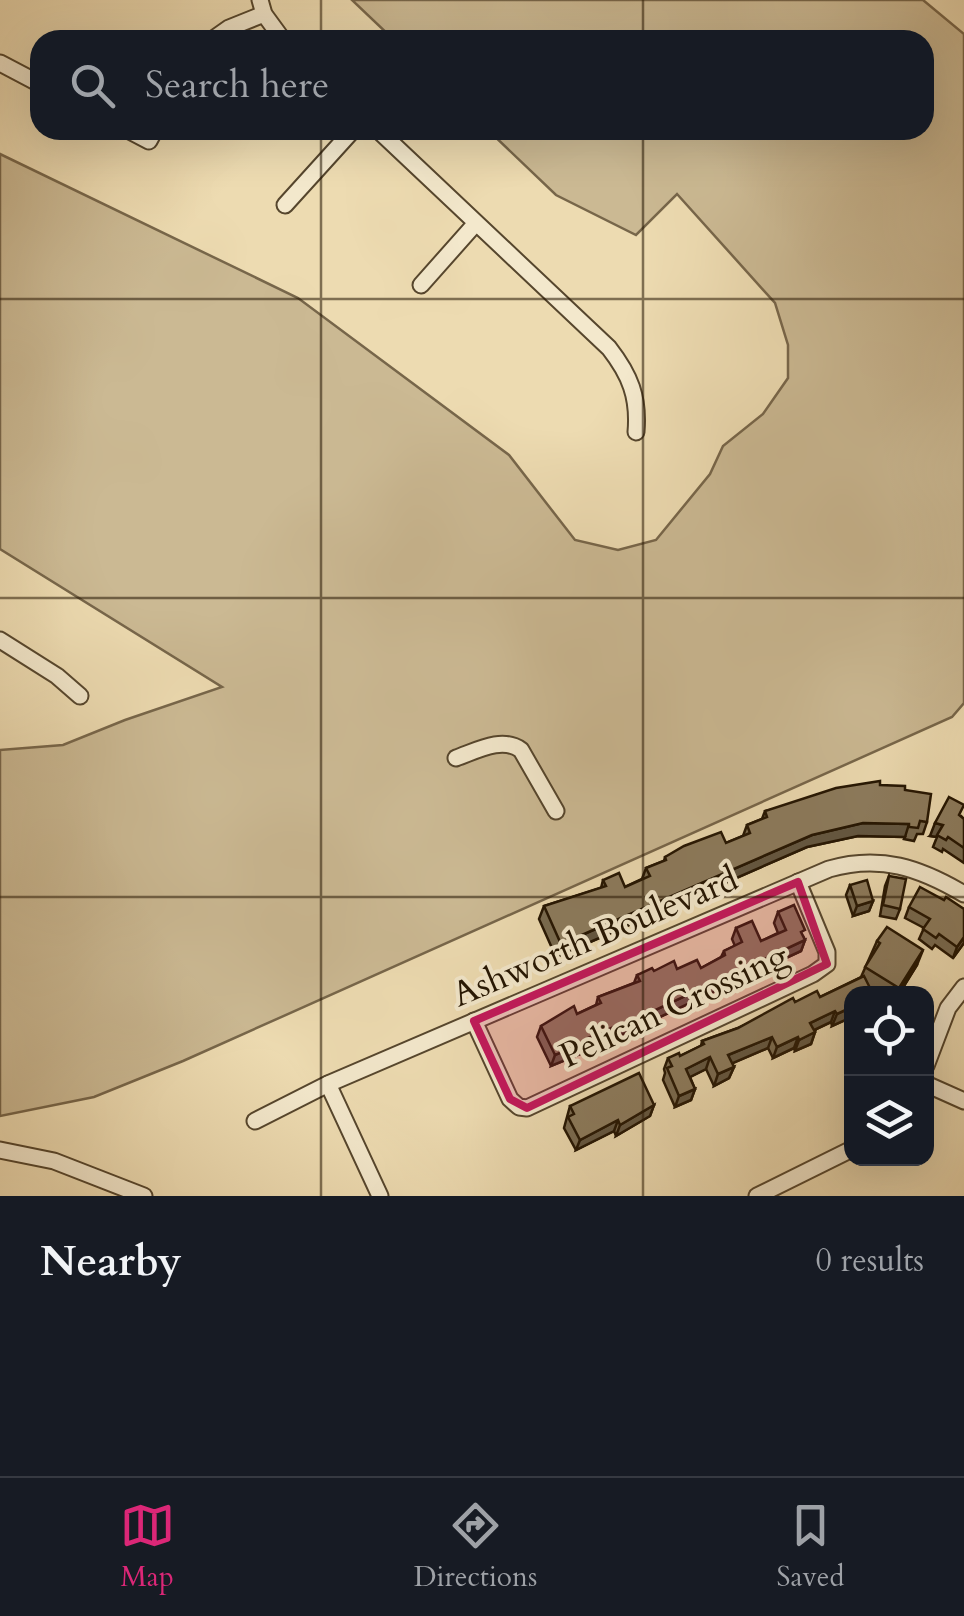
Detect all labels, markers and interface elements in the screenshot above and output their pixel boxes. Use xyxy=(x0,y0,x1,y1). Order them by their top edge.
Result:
search box xyxy=(30,30,934,140)
icon: search xyxy=(65,58,120,113)
text: Search here xyxy=(145,59,329,111)
street label: Ashworth Boulevard xyxy=(445,855,746,1019)
street label: Pelican Crossing xyxy=(552,932,796,1080)
map controls xyxy=(844,986,934,1166)
button: locate xyxy=(844,986,934,1076)
button: layers xyxy=(844,1076,934,1166)
text: Nearby xyxy=(40,1233,182,1290)
text: 0 results xyxy=(816,1239,924,1283)
tab: Map xyxy=(120,1498,175,1596)
tab: Directions xyxy=(414,1498,537,1596)
tab: Saved xyxy=(776,1498,844,1596)

